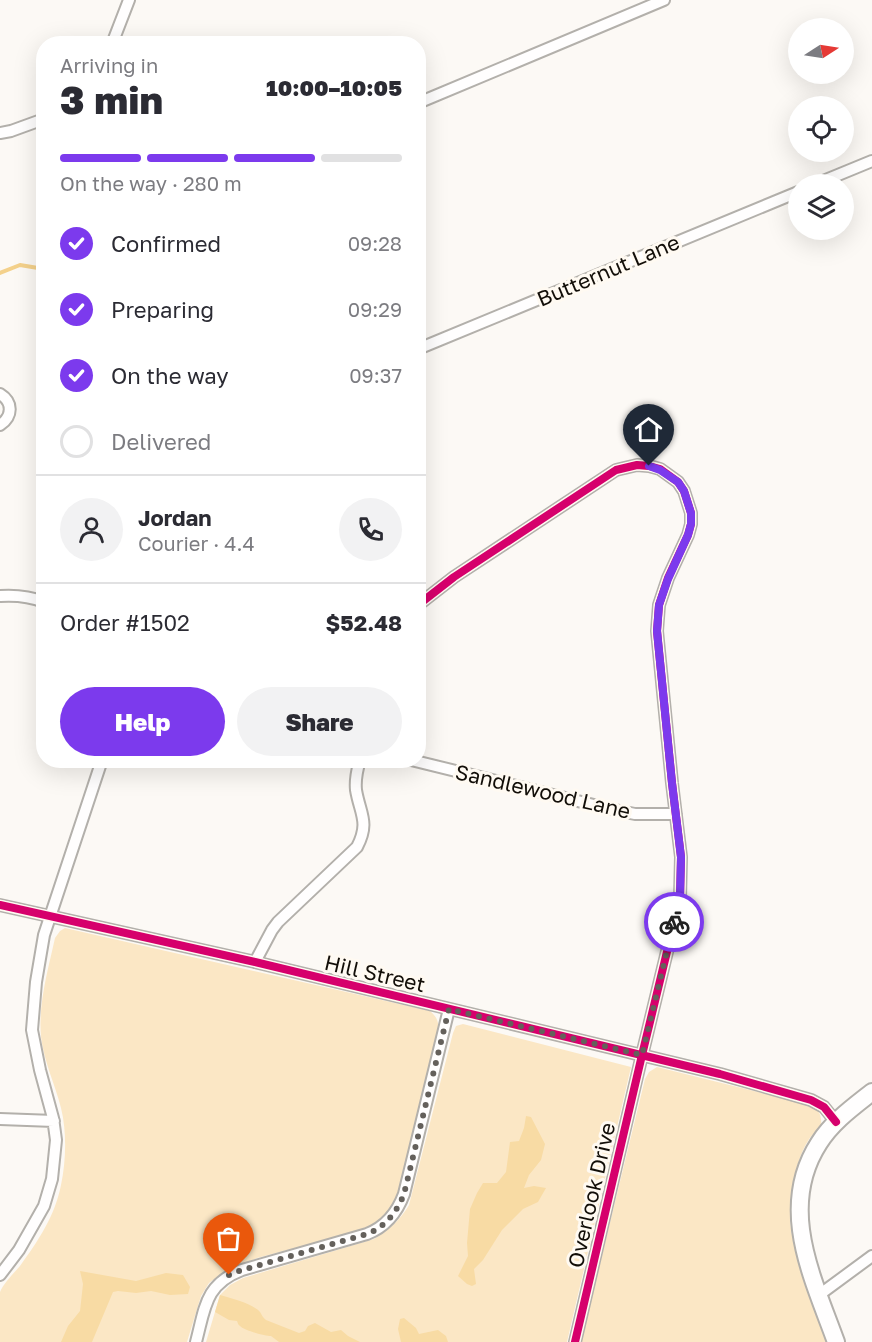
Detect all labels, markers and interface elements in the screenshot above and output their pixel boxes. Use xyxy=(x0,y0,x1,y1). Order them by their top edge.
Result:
north arrow xyxy=(788,18,854,84)
map controls xyxy=(788,18,854,240)
text: Arriving in xyxy=(60,53,158,77)
text: 10:00–10:05 xyxy=(266,74,402,101)
text: 3 min xyxy=(60,76,163,123)
button: locate xyxy=(788,96,854,162)
text: On the way · 280 m xyxy=(60,171,242,195)
button: layers xyxy=(788,174,854,240)
icon: check xyxy=(60,227,93,260)
street label: Butternut Lane xyxy=(533,228,683,312)
text: Confirmed xyxy=(111,230,221,257)
text: 09:28 xyxy=(348,231,402,255)
icon: check xyxy=(60,293,93,326)
text: Preparing xyxy=(111,296,214,323)
text: 09:29 xyxy=(348,297,402,321)
icon: check xyxy=(60,359,93,392)
text: On the way xyxy=(111,362,229,389)
text: 09:37 xyxy=(349,363,402,387)
pin xyxy=(623,404,674,466)
icon: home xyxy=(632,413,665,446)
text: Delivered xyxy=(111,428,211,455)
button: person xyxy=(60,498,123,561)
button: phone xyxy=(339,498,402,561)
text: Jordan xyxy=(138,504,212,531)
text: Courier · 4.4 xyxy=(138,531,255,555)
text: Order #1502 xyxy=(60,609,190,636)
text: $52.48 xyxy=(326,609,402,636)
button: Help xyxy=(60,687,225,756)
button: Share xyxy=(237,687,402,756)
street label: Sandlewood Lane xyxy=(453,758,633,824)
courier xyxy=(644,892,704,952)
icon: bike xyxy=(658,906,691,939)
street label: Hill Street xyxy=(322,949,428,997)
street label: Overlook Drive xyxy=(562,1120,620,1270)
pin xyxy=(203,1213,254,1275)
icon: bag xyxy=(212,1222,245,1255)

